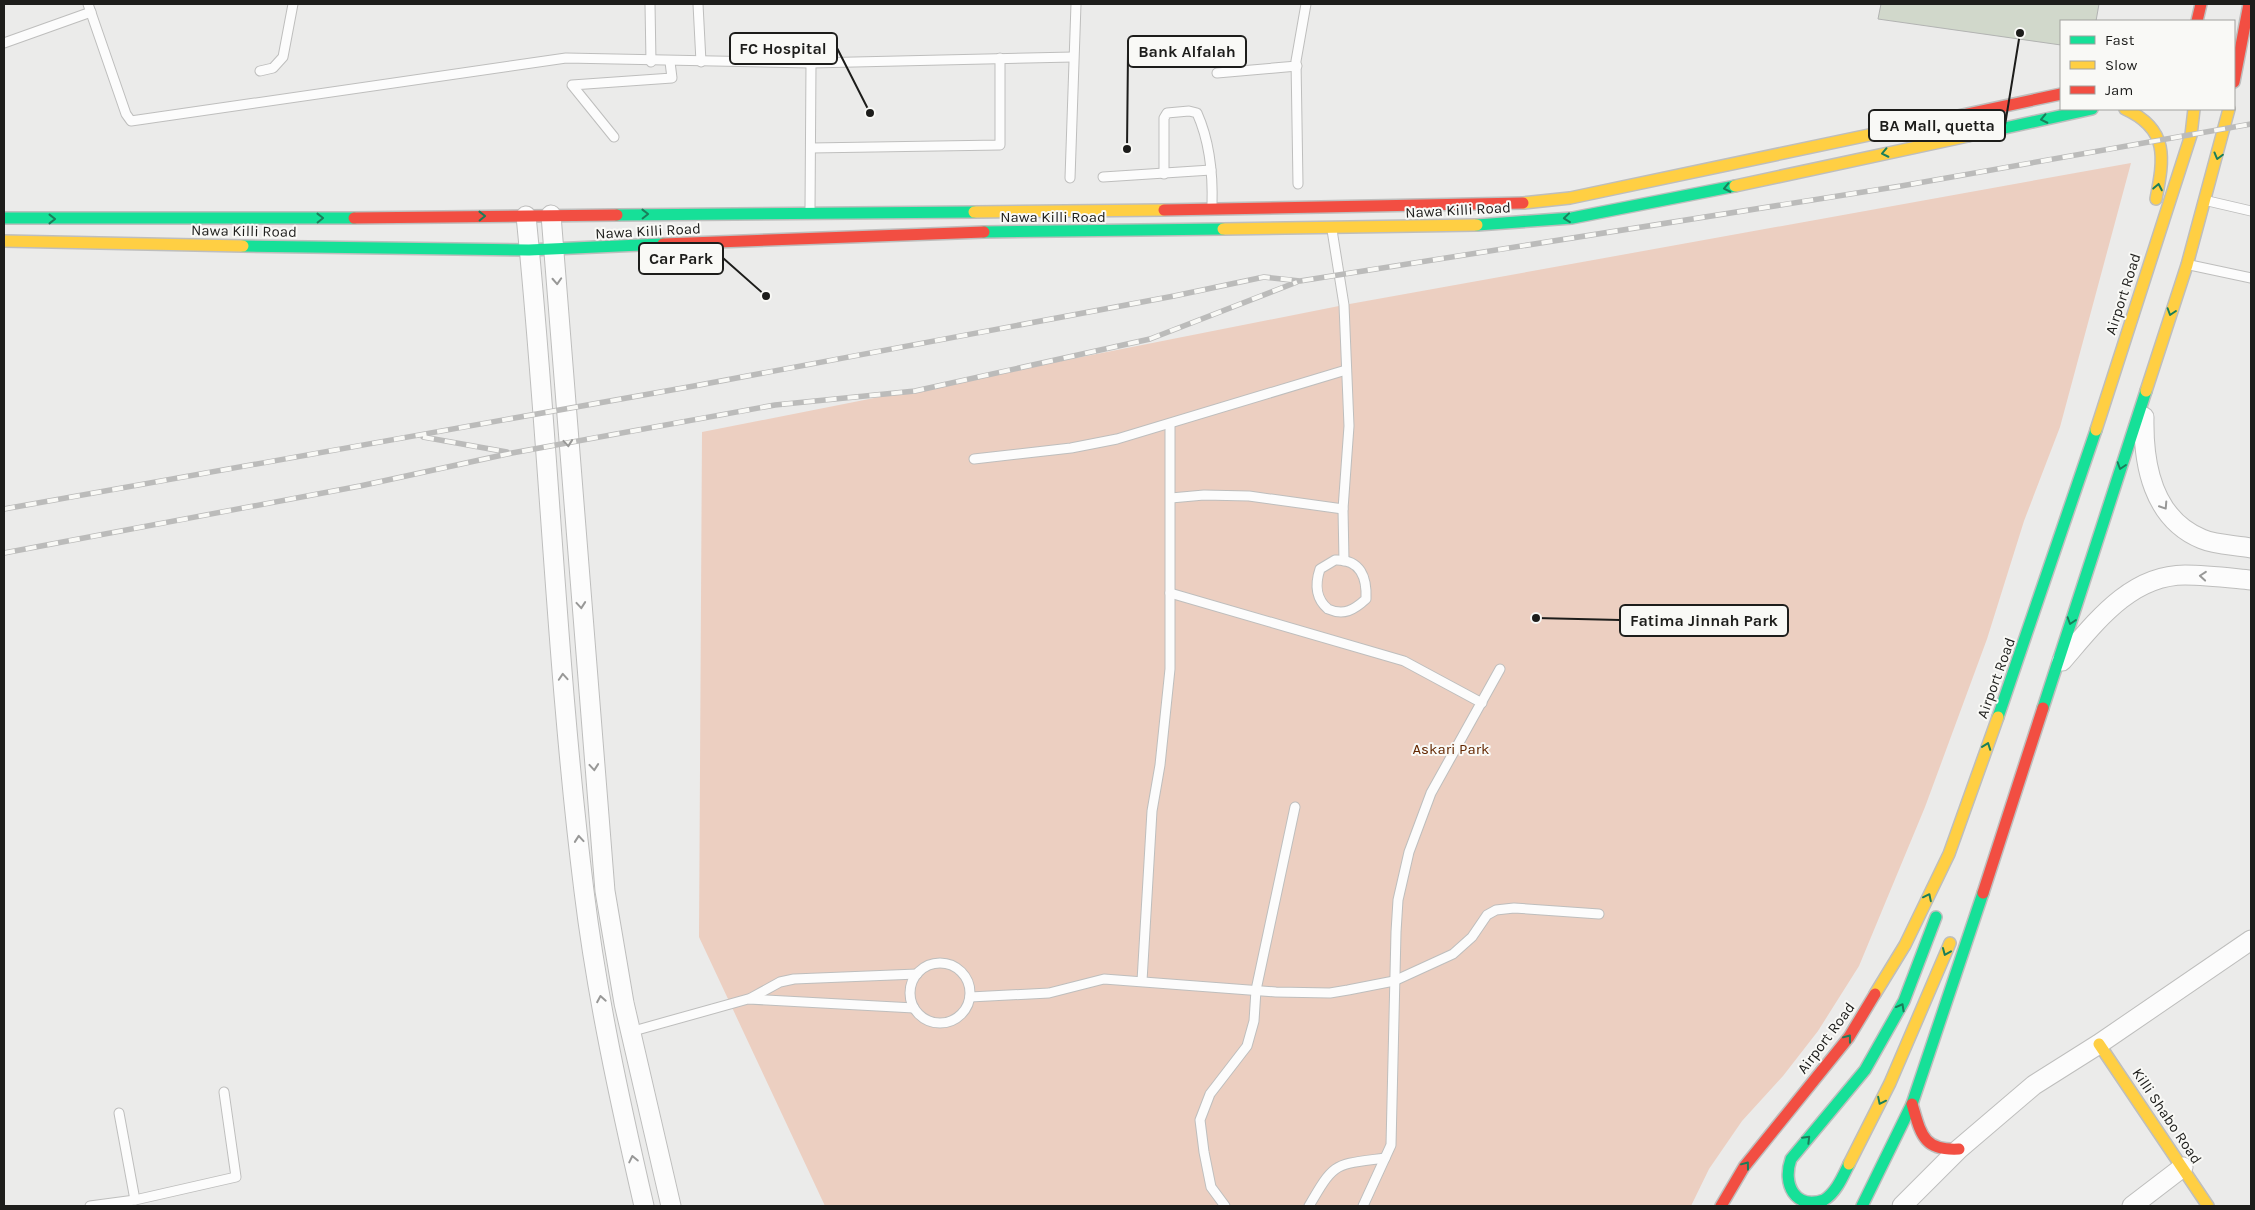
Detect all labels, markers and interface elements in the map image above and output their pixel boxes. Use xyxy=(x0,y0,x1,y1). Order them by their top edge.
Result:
legend xyxy=(2060,20,2235,110)
text: Fast xyxy=(2105,31,2135,49)
callout: FC Hospital xyxy=(730,33,837,64)
callout: Bank Alfalah xyxy=(1128,36,1246,67)
text: FC Hospital xyxy=(739,39,827,58)
text: Bank Alfalah xyxy=(1138,42,1236,61)
text: Slow xyxy=(2105,56,2137,74)
text: Jam xyxy=(2105,81,2133,99)
callout: BA Mall, quetta xyxy=(1869,110,2005,141)
one-way arrow xyxy=(2040,113,2049,124)
text: BA Mall, quetta xyxy=(1879,116,1995,135)
one-way arrow xyxy=(1881,147,1890,158)
one-way arrow xyxy=(2213,152,2223,160)
one-way arrow xyxy=(1722,182,1731,193)
one-way arrow xyxy=(2153,183,2163,192)
street label: Nawa Killi Road xyxy=(1405,198,1511,222)
street label: Nawa Killi Road xyxy=(1000,208,1106,226)
one-way arrow xyxy=(642,209,649,219)
one-way arrow xyxy=(479,211,487,221)
one-way arrow xyxy=(1563,212,1571,223)
one-way arrow xyxy=(316,213,324,223)
one-way arrow xyxy=(49,214,57,224)
street label: Nawa Killi Road xyxy=(595,219,701,243)
street label: Nawa Killi Road xyxy=(191,221,297,241)
callout: Car Park xyxy=(639,243,723,274)
text: Car Park xyxy=(649,249,714,268)
street label: Airport Road xyxy=(2101,251,2145,337)
one-way arrow xyxy=(552,277,563,285)
one-way arrow xyxy=(2167,307,2177,316)
one-way arrow xyxy=(562,440,573,448)
one-way arrow xyxy=(2116,462,2126,470)
one-way arrow xyxy=(2158,500,2167,510)
one-way arrow xyxy=(2198,571,2206,582)
one-way arrow xyxy=(575,602,586,610)
callout: Fatima Jinnah Park xyxy=(1620,605,1788,636)
text: Fatima Jinnah Park xyxy=(1630,611,1778,630)
one-way arrow xyxy=(2066,616,2076,625)
street label: Airport Road xyxy=(1973,635,2019,721)
one-way arrow xyxy=(558,673,569,681)
park label: Askari Park xyxy=(1412,740,1490,758)
one-way arrow xyxy=(1981,742,1991,751)
one-way arrow xyxy=(589,764,600,772)
one-way arrow xyxy=(573,834,584,842)
one-way arrow xyxy=(1922,893,1932,902)
one-way arrow xyxy=(1941,947,1952,956)
one-way arrow xyxy=(596,995,607,1003)
street label: Airport Road xyxy=(1793,999,1859,1077)
one-way arrow xyxy=(1894,1004,1904,1013)
one-way arrow xyxy=(1842,1034,1851,1044)
street label: Killi Shabo Road xyxy=(2128,1065,2206,1167)
one-way arrow xyxy=(1877,1096,1888,1105)
one-way arrow xyxy=(1801,1136,1810,1145)
one-way arrow xyxy=(629,1154,639,1163)
one-way arrow xyxy=(1740,1161,1749,1171)

